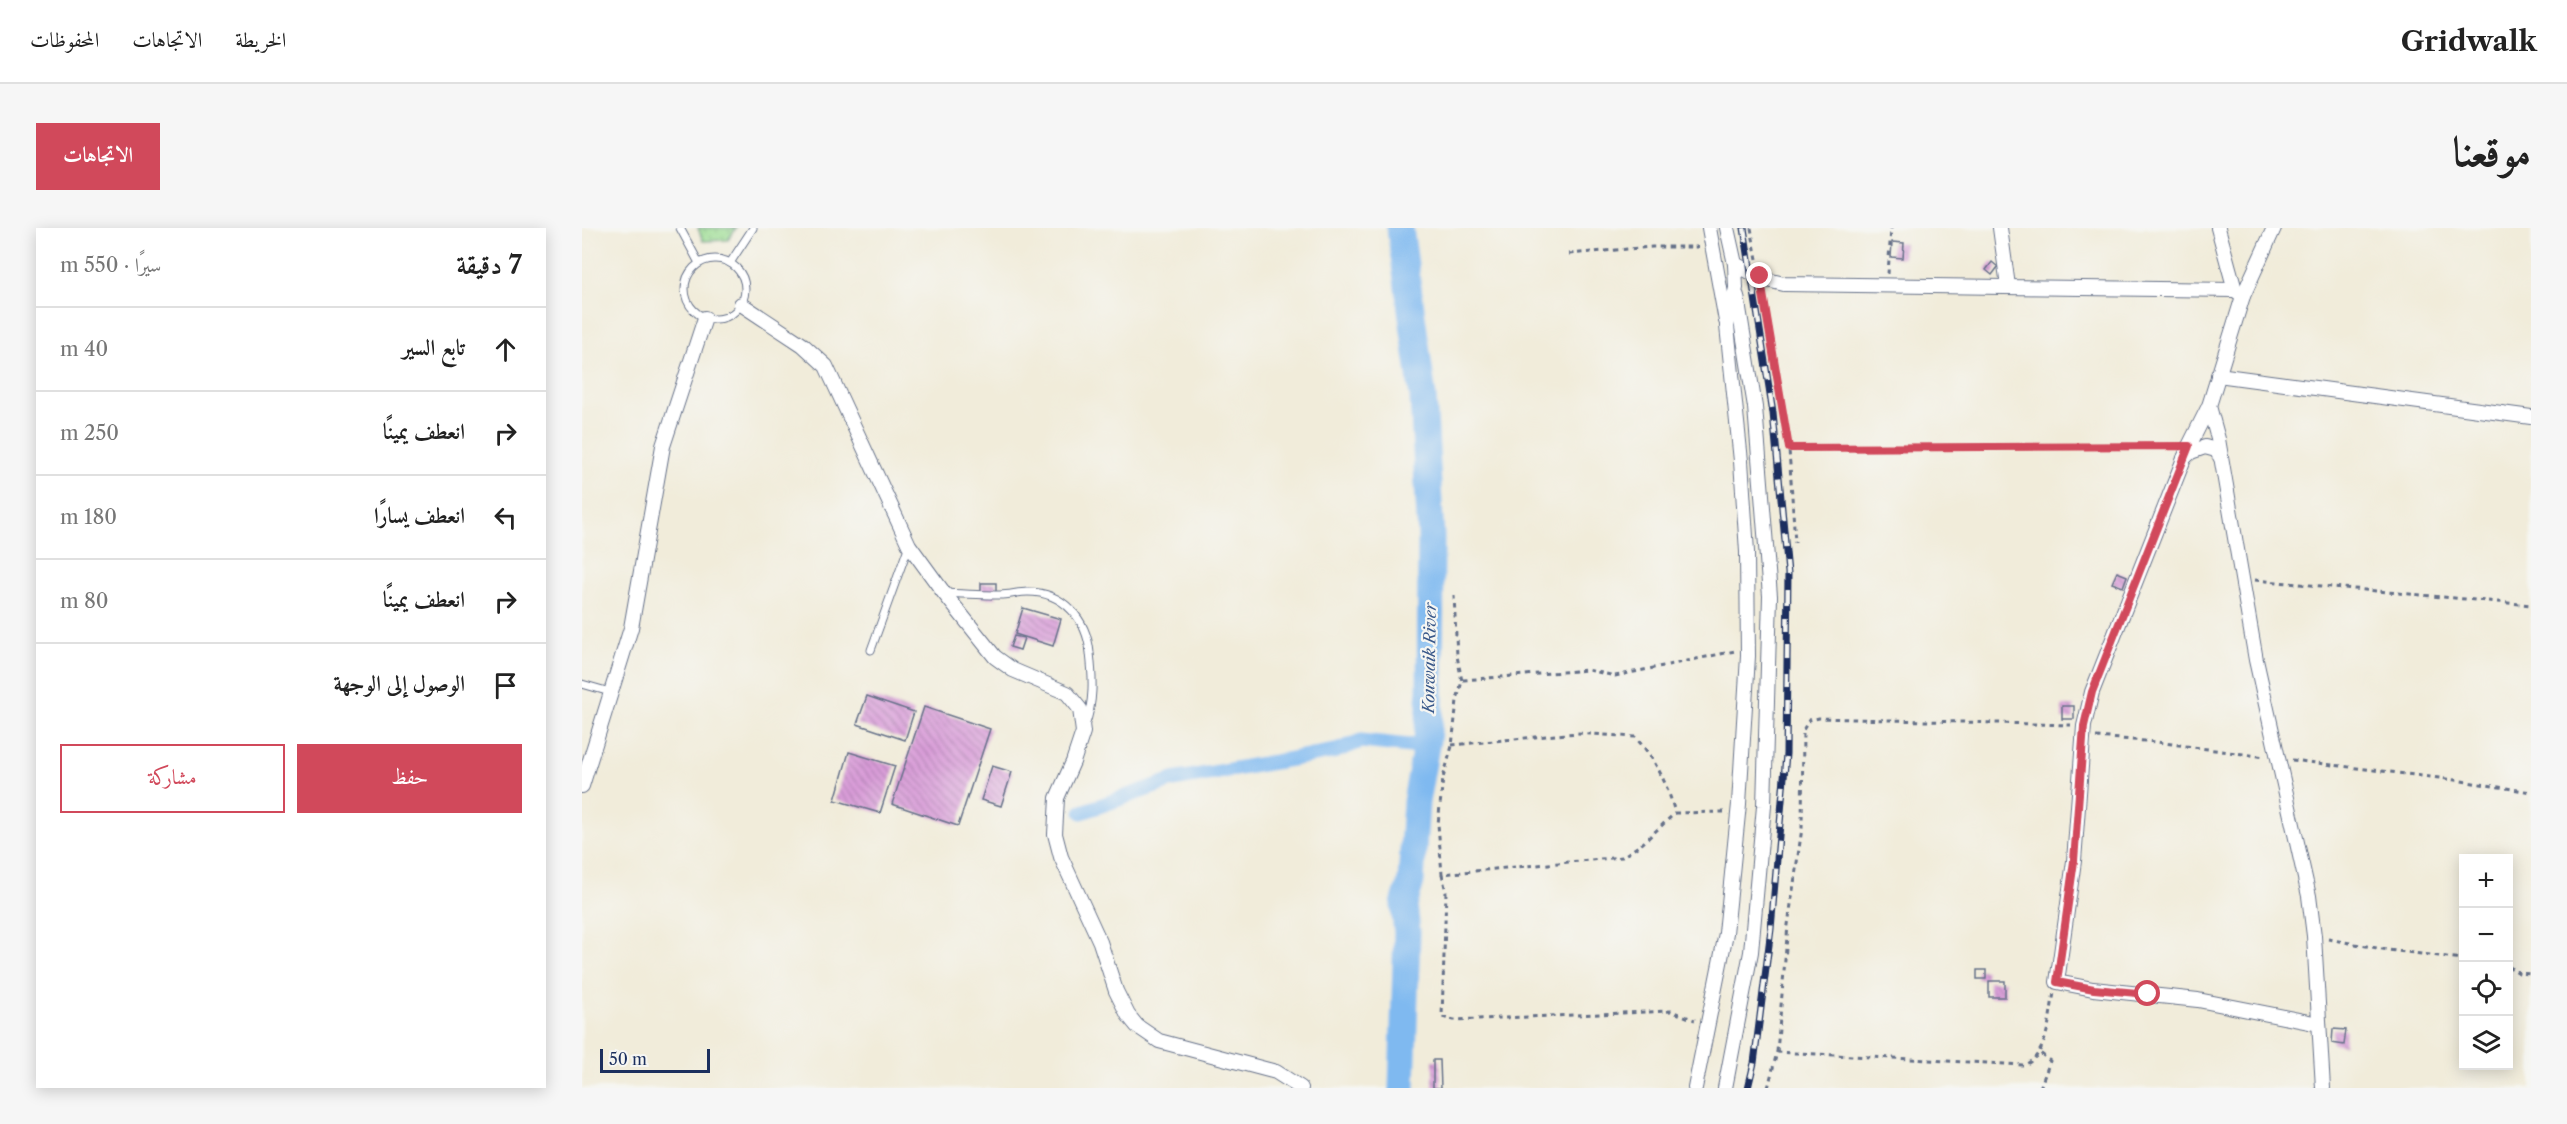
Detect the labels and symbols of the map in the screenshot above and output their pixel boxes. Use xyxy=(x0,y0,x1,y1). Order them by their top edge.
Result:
route end xyxy=(1746,262,1772,288)
water label: Kouwaik River xyxy=(1418,601,1440,715)
route start xyxy=(2134,980,2160,1006)
scale bar xyxy=(600,1046,710,1074)

